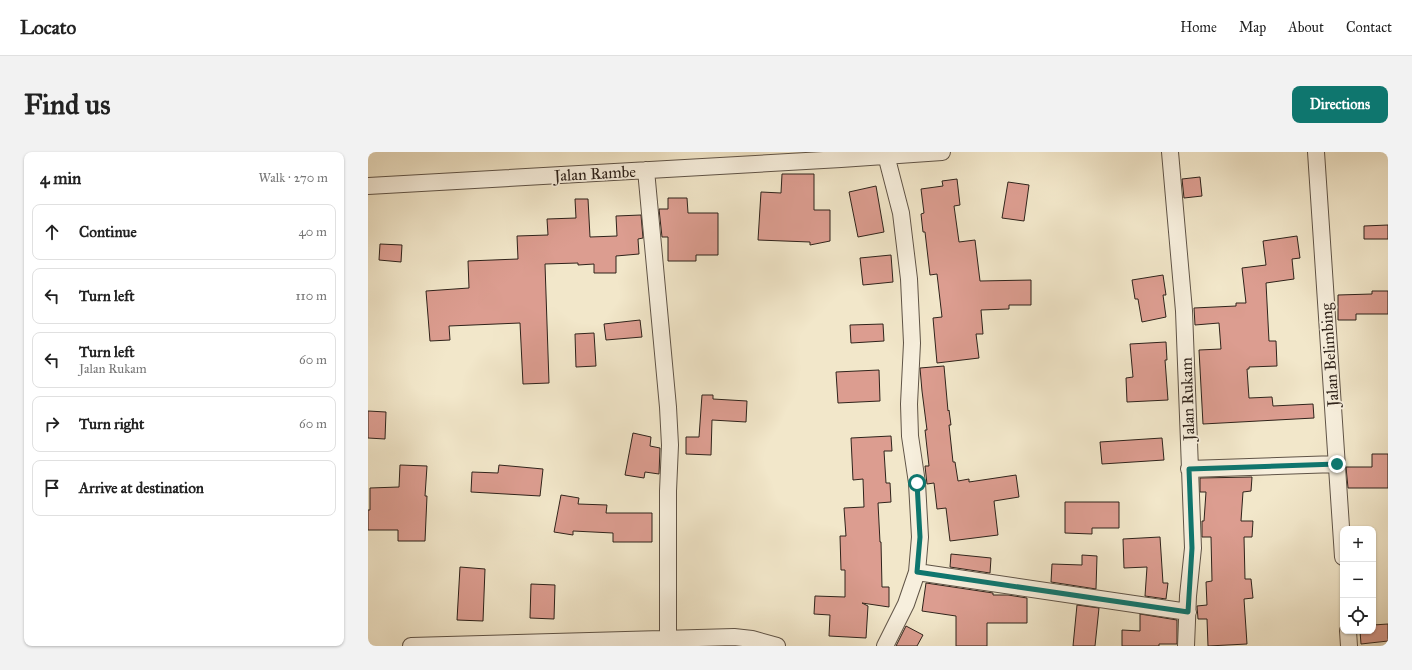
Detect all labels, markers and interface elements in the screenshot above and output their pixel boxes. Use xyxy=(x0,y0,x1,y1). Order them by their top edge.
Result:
text: Locato xyxy=(20,16,76,39)
text: Home xyxy=(1180,19,1217,36)
text: Map xyxy=(1239,19,1266,36)
text: About xyxy=(1288,19,1324,36)
text: Contact xyxy=(1346,19,1392,36)
button: Directions xyxy=(1292,86,1388,123)
text: Find us xyxy=(24,87,110,122)
street label: Jalan Rambe xyxy=(552,162,637,186)
text: 4 min xyxy=(40,168,81,189)
text: Walk · 270 m xyxy=(259,170,328,186)
icon: ahead xyxy=(41,221,63,243)
text: Continue xyxy=(79,223,137,241)
text: 40 m xyxy=(298,224,327,240)
icon: left xyxy=(41,285,63,307)
text: Turn left xyxy=(79,287,135,305)
text: 110 m xyxy=(295,288,327,304)
street label: Jalan Belimbing xyxy=(1316,302,1344,409)
text: Turn left xyxy=(79,343,135,361)
icon: left xyxy=(41,349,63,371)
text: 60 m xyxy=(299,352,327,368)
street label: Jalan Rukam xyxy=(1177,356,1200,443)
text: Jalan Rukam xyxy=(79,361,147,377)
icon: right xyxy=(41,413,63,435)
text: Turn right xyxy=(79,415,144,433)
text: 60 m xyxy=(299,416,327,432)
route end xyxy=(1328,455,1346,473)
route start xyxy=(908,474,926,492)
icon: arrive xyxy=(41,477,63,499)
text: Arrive at destination xyxy=(79,479,204,497)
map controls xyxy=(1340,526,1376,634)
button: + xyxy=(1340,526,1376,562)
button: − xyxy=(1340,562,1376,598)
button: locate xyxy=(1340,598,1376,634)

